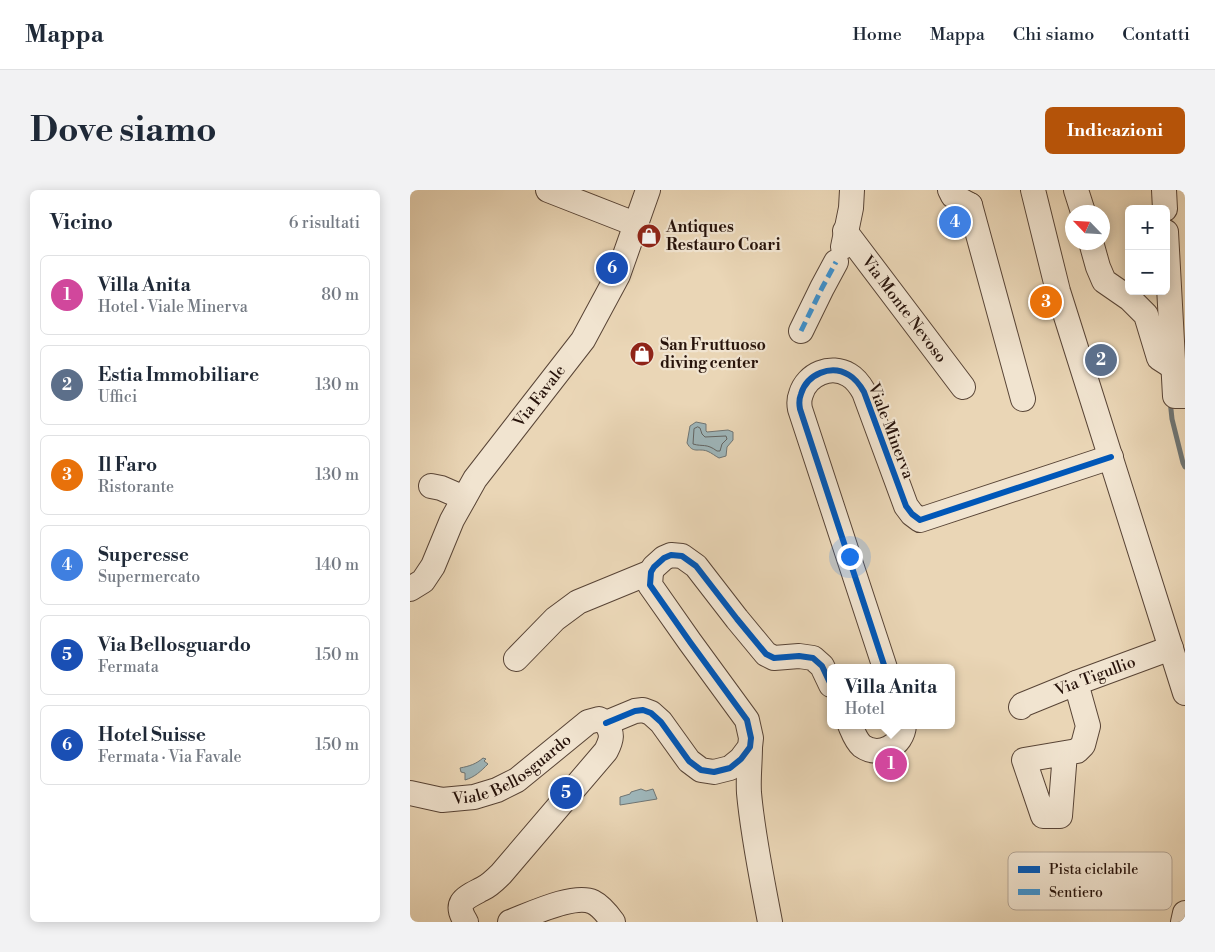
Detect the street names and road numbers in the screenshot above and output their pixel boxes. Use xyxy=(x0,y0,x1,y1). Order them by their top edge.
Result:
street label: Via Monte Nevoso xyxy=(857,251,951,367)
street label: Via Favale xyxy=(508,361,570,432)
street label: Viale Minerva xyxy=(863,380,919,482)
street label: Via Tigullio xyxy=(1051,652,1138,701)
street label: Viale Bellosguardo xyxy=(451,730,576,809)

